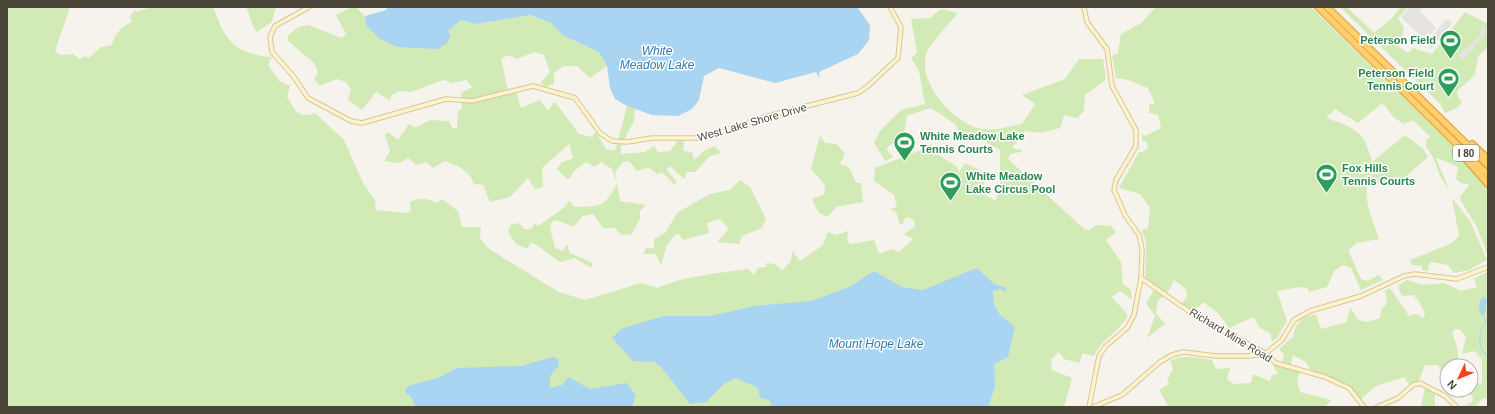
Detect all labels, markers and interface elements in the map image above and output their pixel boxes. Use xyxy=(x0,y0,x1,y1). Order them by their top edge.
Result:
sports icon: Peterson Field xyxy=(1438,27,1464,60)
place label: Peterson Field xyxy=(1360,34,1436,46)
water label: White Meadow Lake xyxy=(620,44,695,72)
sports icon: Peterson Field Tennis Court xyxy=(1436,66,1462,99)
place label: Peterson Field Tennis Court xyxy=(1358,67,1434,92)
street label: West Lake Shore Drive xyxy=(696,101,808,143)
sports icon: White Meadow Lake Tennis Courts xyxy=(892,129,918,162)
place label: White Meadow Lake Tennis Courts xyxy=(920,130,1025,155)
road number: I 80 xyxy=(1453,145,1479,161)
sports icon: Fox Hills Tennis Courts xyxy=(1314,161,1340,194)
place label: Fox Hills Tennis Courts xyxy=(1342,162,1415,187)
sports icon: White Meadow Lake Circus Pool xyxy=(938,169,964,202)
place label: White Meadow Lake Circus Pool xyxy=(966,170,1055,195)
street label: Richard Mine Road xyxy=(1188,306,1274,364)
water label: Mount Hope Lake xyxy=(829,337,924,351)
north arrow xyxy=(1439,358,1479,398)
text: N xyxy=(1445,378,1459,392)

